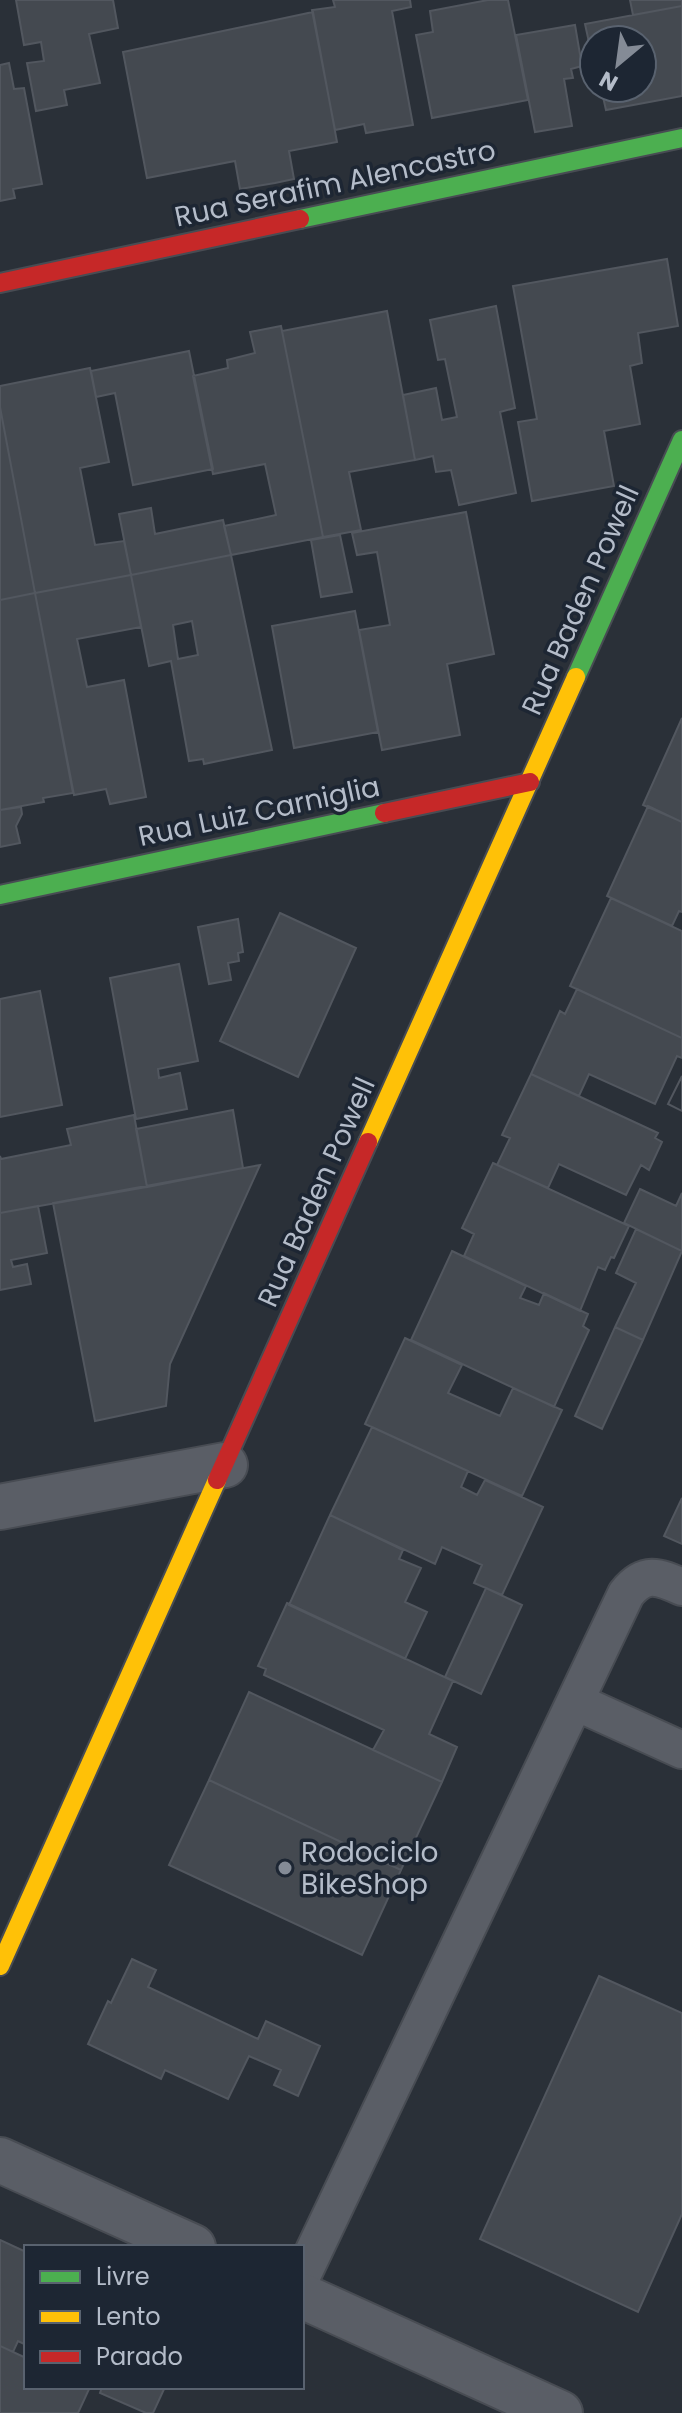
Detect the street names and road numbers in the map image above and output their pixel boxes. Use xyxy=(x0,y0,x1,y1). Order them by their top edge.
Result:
street label: Rua Serafim Alencastro xyxy=(171,130,499,237)
street label: Rua Baden Powell xyxy=(512,479,649,721)
street label: Rua Luiz Carniglia xyxy=(135,767,383,856)
street label: Rua Baden Powell xyxy=(248,1071,385,1313)

